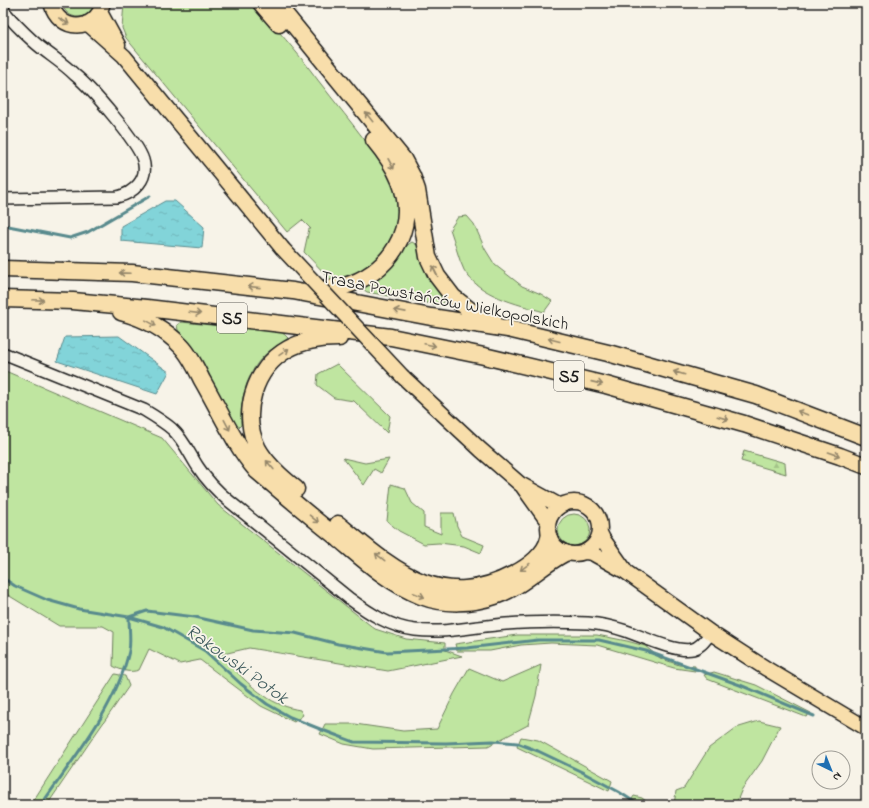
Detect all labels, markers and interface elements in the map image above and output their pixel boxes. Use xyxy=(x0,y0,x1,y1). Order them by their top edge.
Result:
one-way arrow xyxy=(58,18,70,26)
one-way arrow xyxy=(365,111,374,122)
one-way arrow xyxy=(387,158,395,170)
street label: Trasa Powstańców Wielkopolskich xyxy=(319,265,571,339)
one-way arrow xyxy=(431,265,438,277)
one-way arrow xyxy=(119,269,132,276)
one-way arrow xyxy=(248,283,261,290)
one-way arrow xyxy=(31,296,44,304)
road number: S5 xyxy=(217,303,247,333)
one-way arrow xyxy=(394,307,407,315)
one-way arrow xyxy=(188,310,201,317)
one-way arrow xyxy=(145,320,157,327)
one-way arrow xyxy=(547,335,560,343)
one-way arrow xyxy=(423,342,436,350)
one-way arrow xyxy=(278,348,289,356)
road number: S5 xyxy=(554,361,584,391)
one-way arrow xyxy=(673,369,686,376)
one-way arrow xyxy=(591,379,604,387)
one-way arrow xyxy=(797,409,809,417)
one-way arrow xyxy=(716,415,729,422)
one-way arrow xyxy=(224,419,231,431)
one-way arrow xyxy=(828,450,840,458)
one-way arrow xyxy=(266,459,275,470)
one-way arrow xyxy=(309,515,320,524)
one-way arrow xyxy=(374,553,385,562)
one-way arrow xyxy=(519,563,530,571)
one-way arrow xyxy=(413,591,425,599)
water label: Rakowski Potok xyxy=(180,618,294,712)
north arrow xyxy=(811,750,851,790)
text: N xyxy=(829,768,845,785)

